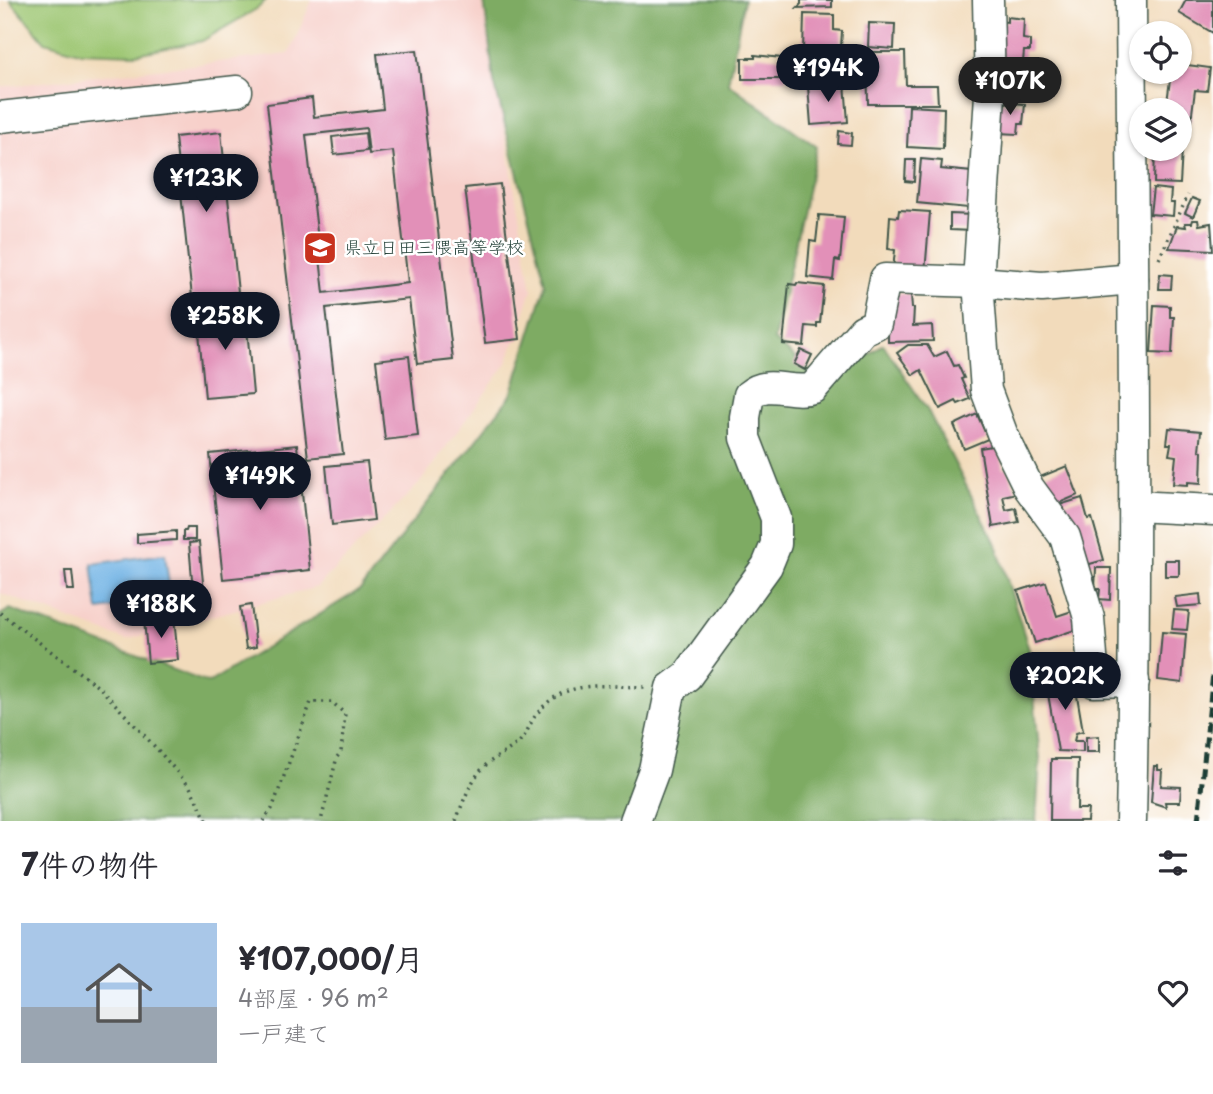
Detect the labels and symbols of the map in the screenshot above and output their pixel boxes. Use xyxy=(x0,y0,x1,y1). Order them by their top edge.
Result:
pin: ¥194K xyxy=(779,44,877,104)
pin: ¥107K xyxy=(961,58,1059,117)
pin: ¥123K xyxy=(157,154,255,214)
school or university icon: 県立日田三隈高等学校 xyxy=(301,229,339,267)
place label: 県立日田三隈高等学校 xyxy=(344,233,524,260)
pin: ¥258K xyxy=(176,292,274,352)
pin: ¥149K xyxy=(211,452,309,512)
pin: ¥188K xyxy=(112,580,210,640)
pin: ¥202K xyxy=(1016,652,1114,712)

